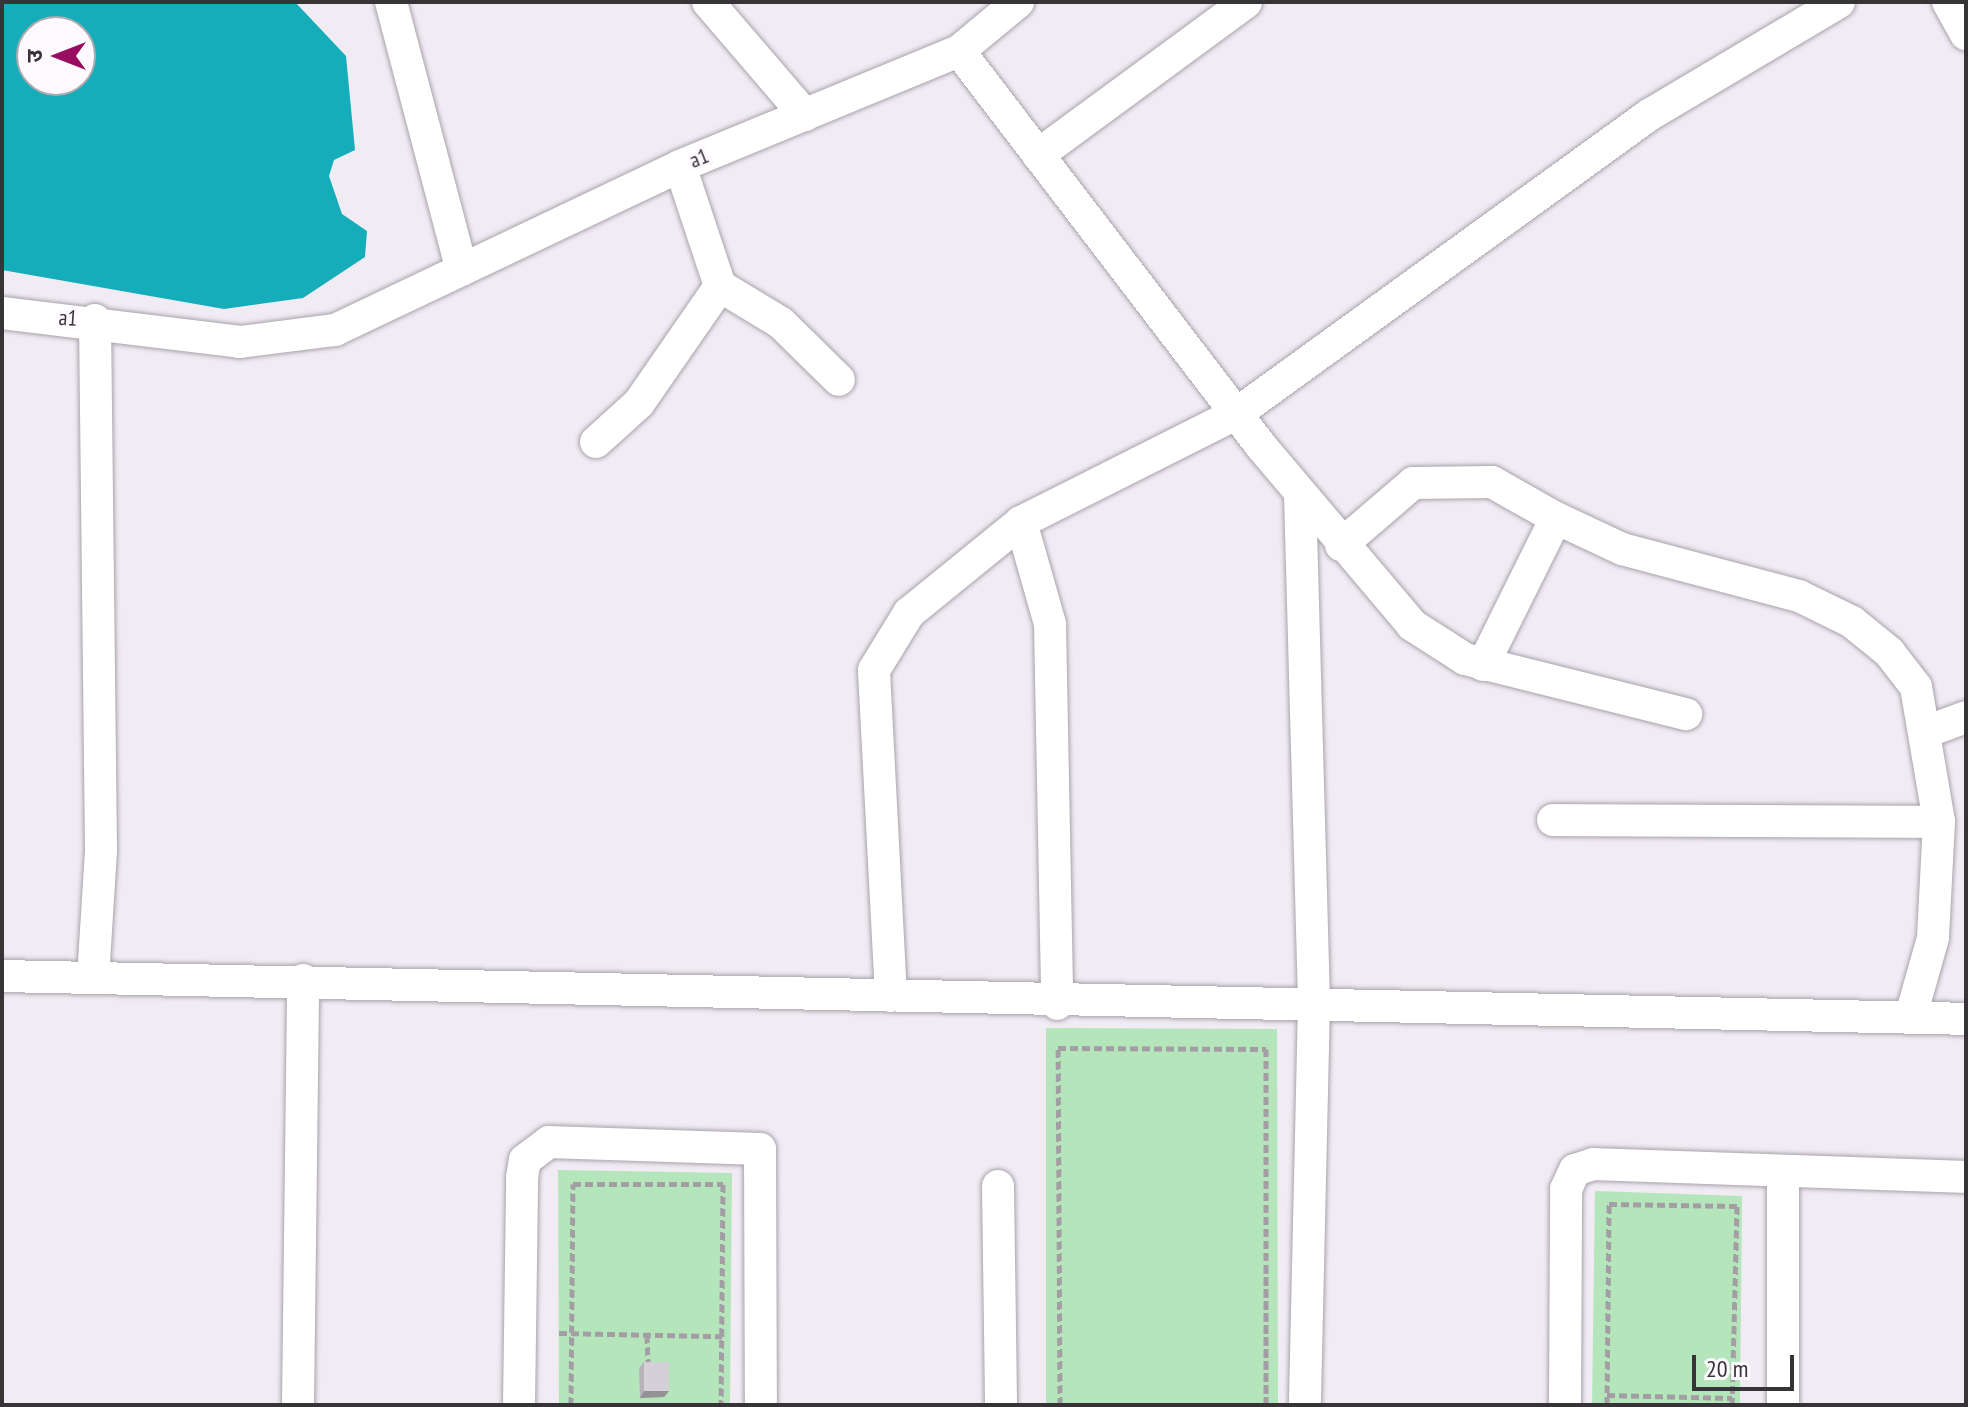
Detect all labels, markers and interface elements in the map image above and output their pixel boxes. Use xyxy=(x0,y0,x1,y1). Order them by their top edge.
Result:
north arrow xyxy=(16,16,96,96)
text: उ xyxy=(20,50,48,62)
street label: a1 xyxy=(685,142,713,174)
street label: a1 xyxy=(58,304,78,332)
scale bar xyxy=(1696,1339,1798,1389)
text: 20 m xyxy=(1706,1353,1748,1384)

